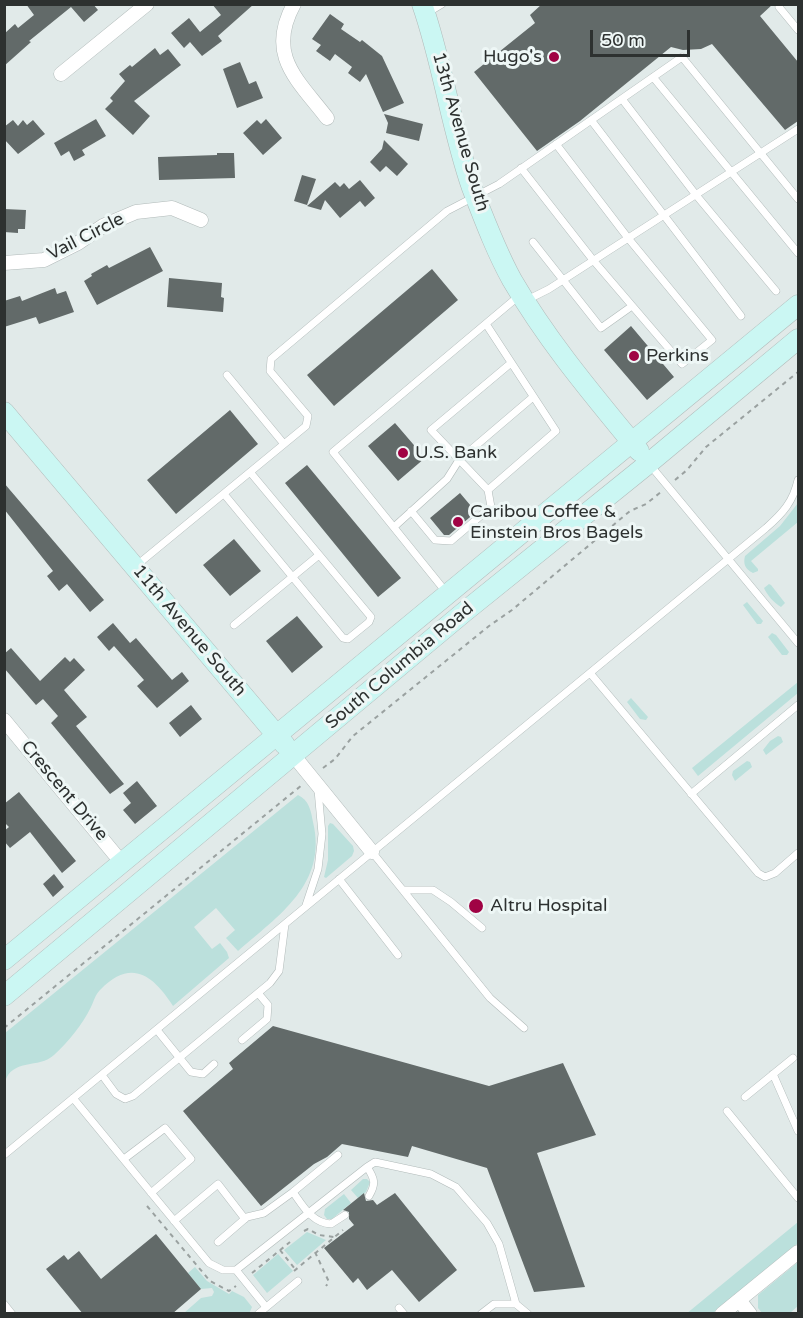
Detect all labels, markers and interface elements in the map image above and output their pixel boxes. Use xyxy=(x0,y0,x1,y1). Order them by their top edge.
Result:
scale bar xyxy=(593,18,694,56)
text: 50 m xyxy=(601,29,645,51)
place label: Hugo's xyxy=(483,46,542,68)
street label: 13th Avenue South xyxy=(427,50,493,214)
marker: Hugo's xyxy=(547,50,561,64)
street label: Vail Circle xyxy=(44,209,128,265)
place label: Perkins xyxy=(646,345,709,367)
marker: Perkins xyxy=(627,349,641,363)
place label: U.S. Bank xyxy=(415,442,497,464)
marker: U.S. Bank xyxy=(396,446,410,460)
place label: Caribou Coffee & Einstein Bros Bagels xyxy=(470,501,643,544)
marker: Caribou Coffee & Einstein Bros Bagels xyxy=(451,515,465,529)
street label: 11th Avenue South xyxy=(128,561,250,701)
street label: South Columbia Road xyxy=(322,598,478,734)
street label: Crescent Drive xyxy=(16,736,112,846)
place label: Altru Hospital xyxy=(490,895,607,917)
marker: Altru Hospital xyxy=(467,897,485,915)

